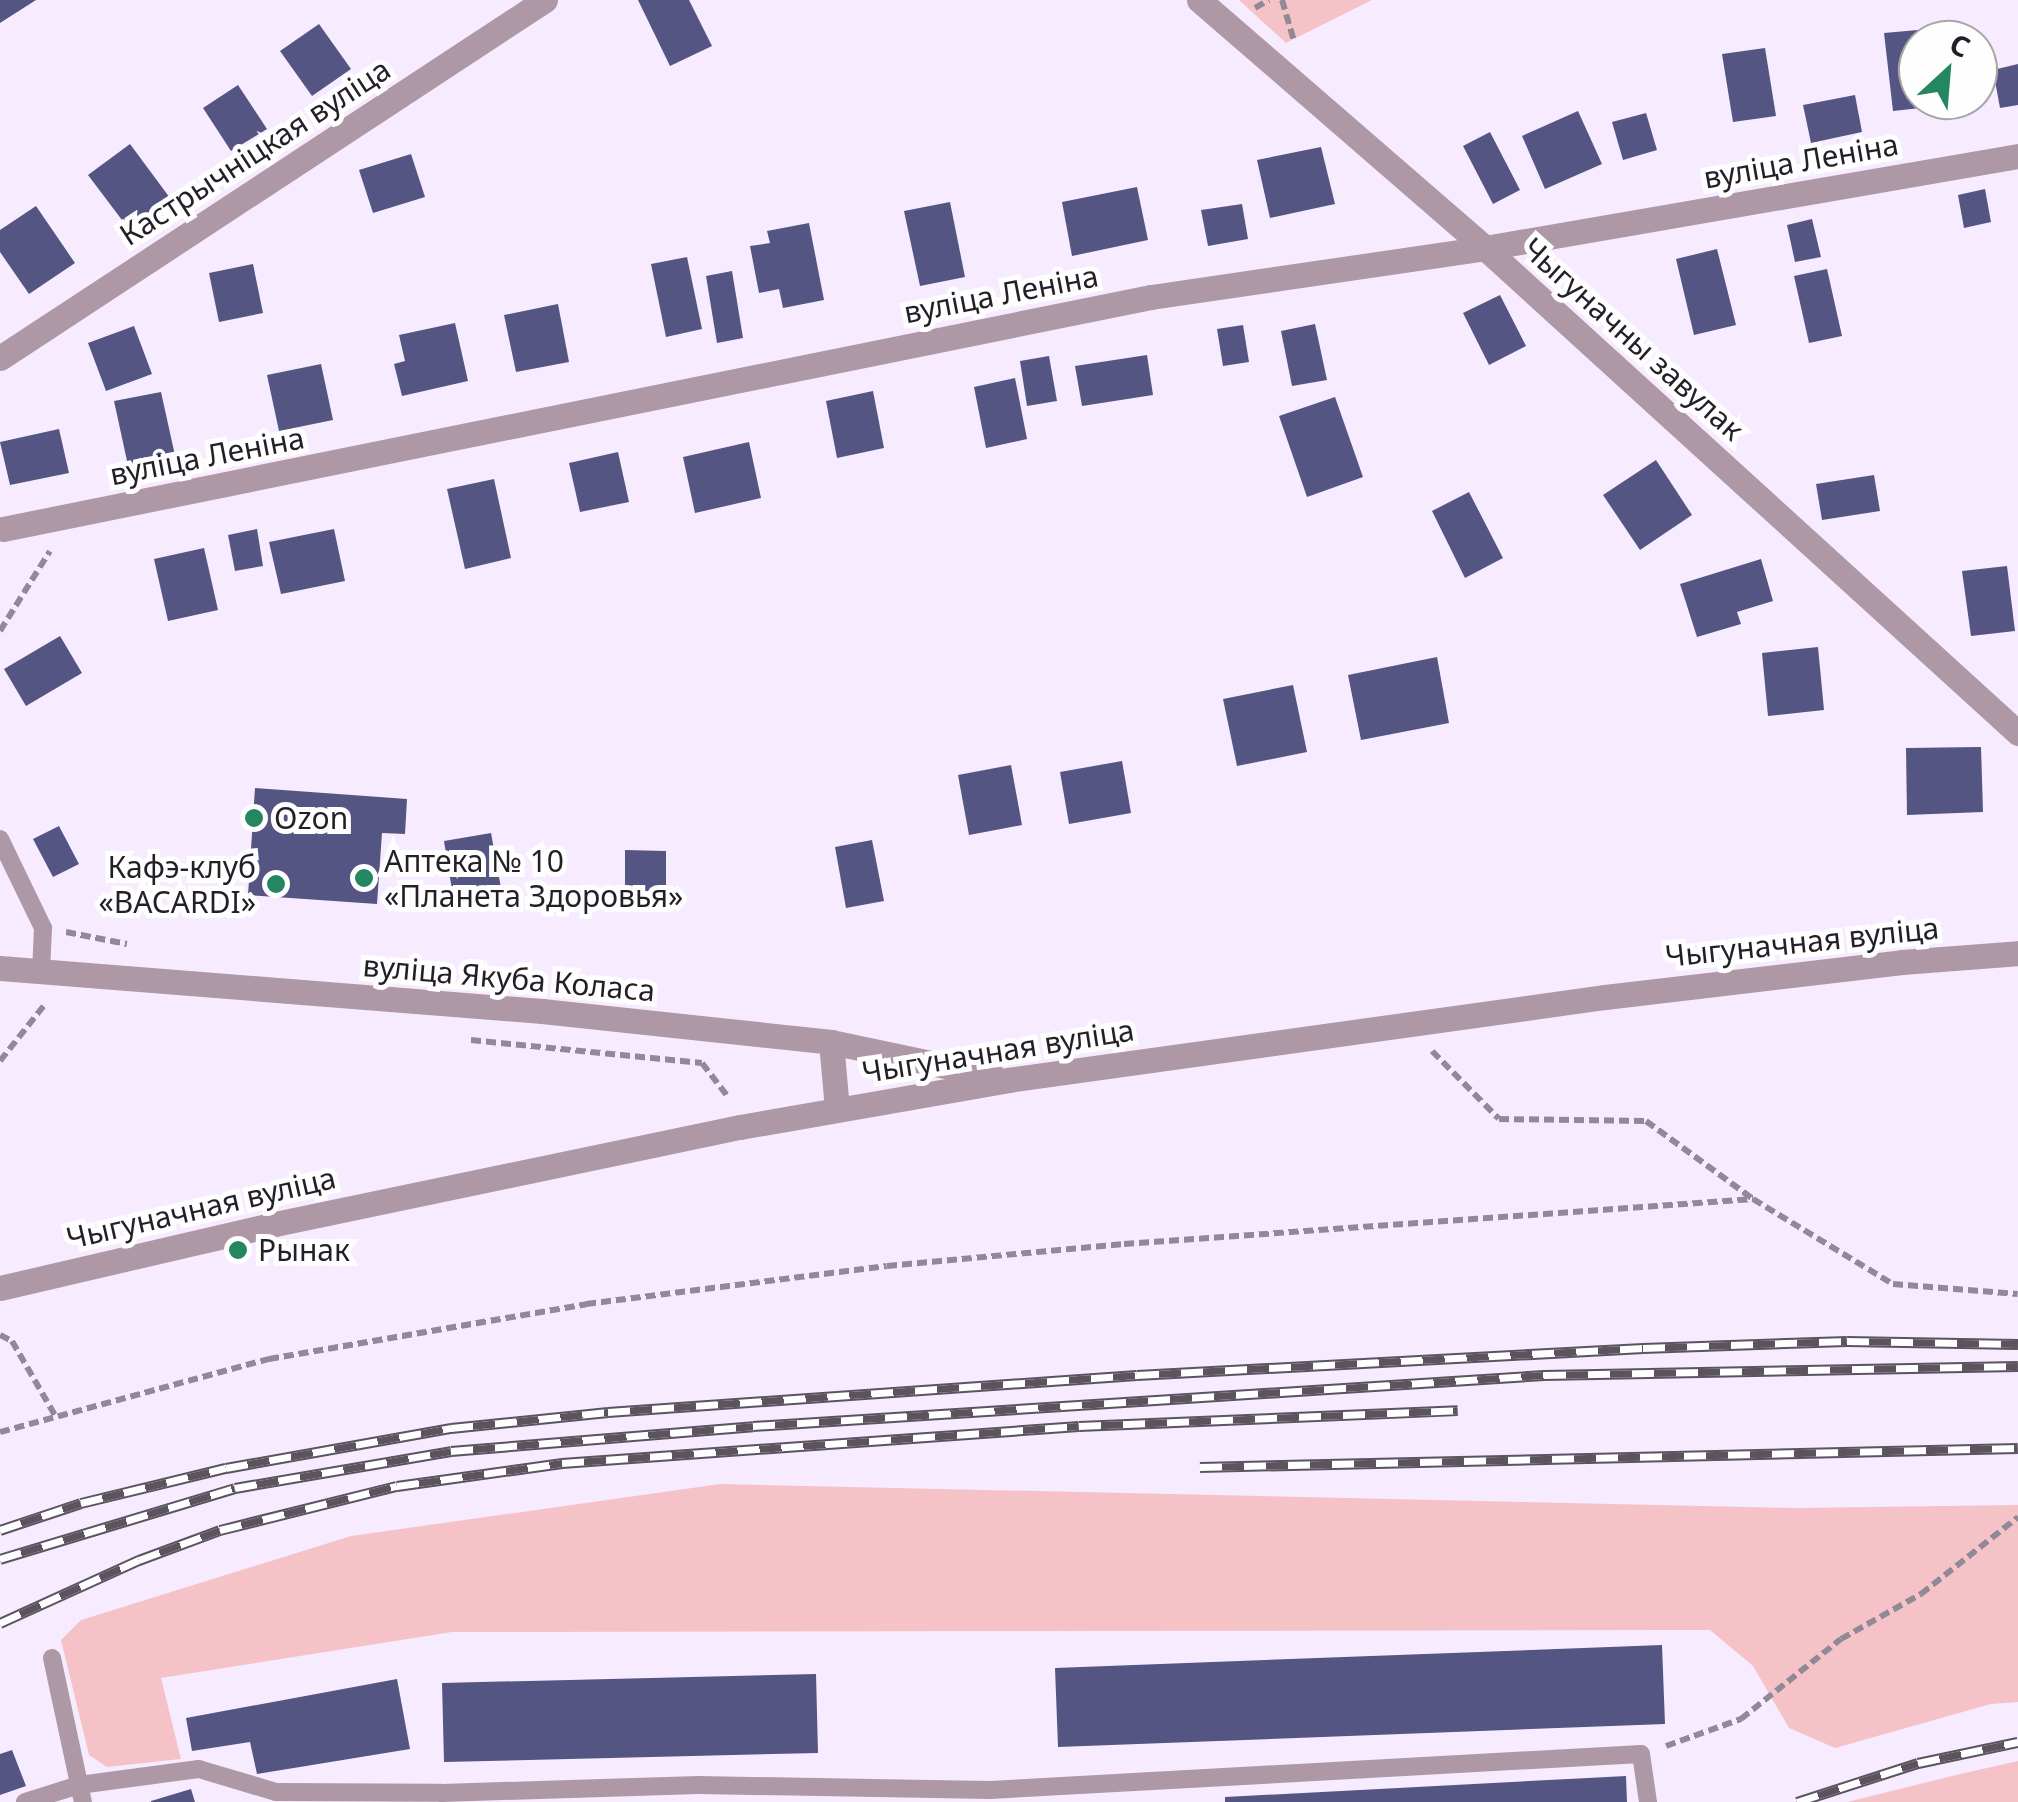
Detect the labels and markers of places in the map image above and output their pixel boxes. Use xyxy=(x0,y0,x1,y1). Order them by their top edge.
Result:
place label: Ozon xyxy=(274,800,348,836)
marker: Ozon xyxy=(243,807,265,829)
place label: Аптека № 10 «Планета Здоровья» xyxy=(384,843,683,914)
place label: Кафэ-клуб «BACARDI» xyxy=(99,849,256,920)
marker: Аптека № 10 «Планета Здоровья» xyxy=(353,867,375,889)
marker: Кафэ-клуб «BACARDI» xyxy=(265,873,287,895)
place label: Рынак xyxy=(258,1232,350,1268)
marker: Рынак xyxy=(227,1239,249,1261)

